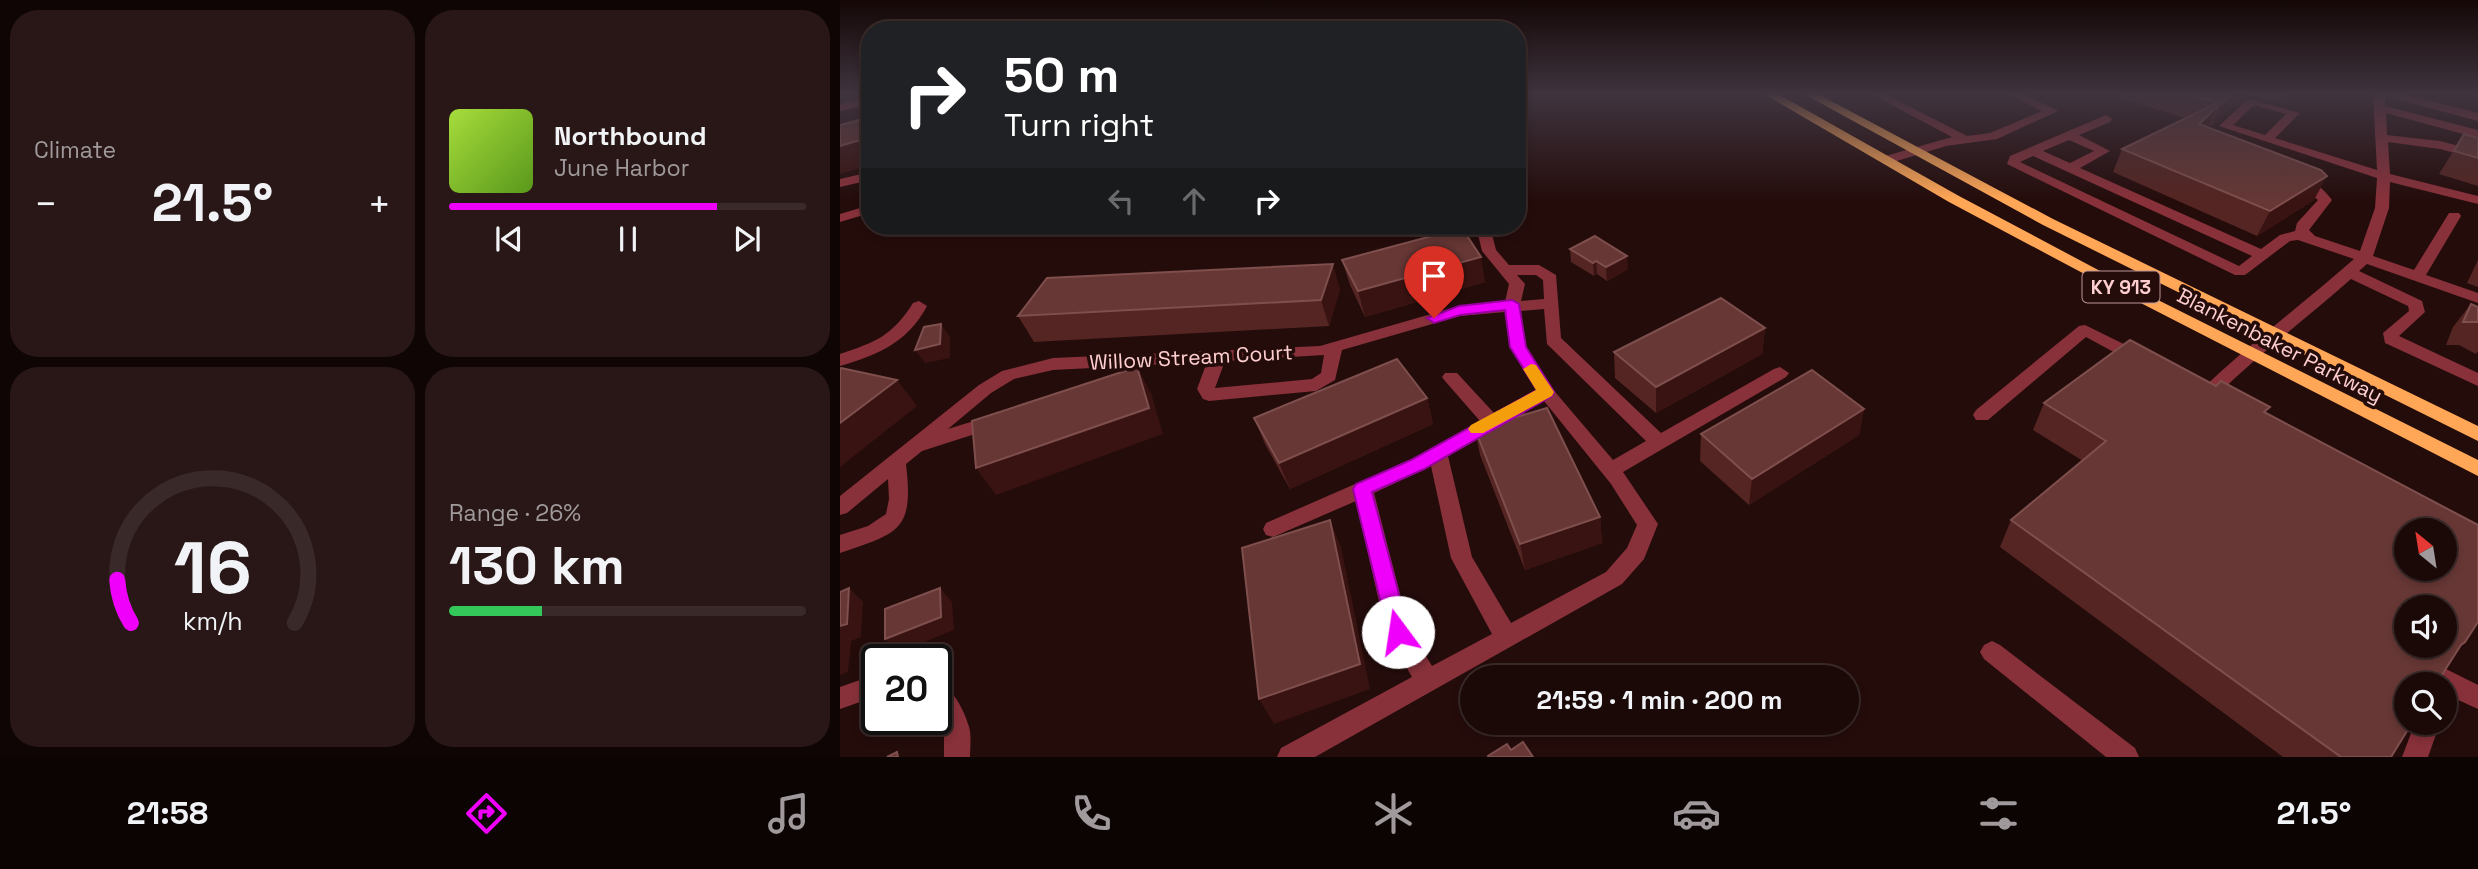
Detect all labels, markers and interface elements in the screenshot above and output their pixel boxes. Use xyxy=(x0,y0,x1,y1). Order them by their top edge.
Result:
text: 50 m xyxy=(1004,44,1119,106)
icon: right xyxy=(889,49,980,140)
text: Turn right xyxy=(1004,105,1154,145)
text: Northbound xyxy=(554,119,707,153)
text: Climate xyxy=(34,135,116,165)
text: June Harbor xyxy=(554,153,689,183)
text: 21.5° xyxy=(152,170,273,236)
text: − xyxy=(34,180,58,228)
text: + xyxy=(367,180,391,228)
icon: left xyxy=(1102,182,1140,220)
icon: ahead xyxy=(1175,182,1213,220)
icon: right xyxy=(1248,182,1286,220)
icon: previous xyxy=(490,220,528,258)
icon: pause xyxy=(609,220,647,258)
icon: next xyxy=(728,220,766,258)
pin xyxy=(1404,246,1464,318)
icon: arrive xyxy=(1415,257,1453,295)
road number: KY 913 xyxy=(2082,272,2160,302)
street label: Blankenbaker Parkway xyxy=(2173,281,2387,409)
street label: Willow Stream Court xyxy=(1089,338,1293,376)
text: Range · 26% xyxy=(449,498,581,528)
north arrow xyxy=(2394,518,2457,581)
map controls xyxy=(2394,518,2457,735)
text: 16 xyxy=(174,521,251,614)
text: 130 km xyxy=(449,533,625,599)
position arrow xyxy=(1361,595,1435,669)
button: sound xyxy=(2394,595,2457,658)
text: km/h xyxy=(183,605,242,637)
speed limit sign: 20 xyxy=(861,644,952,735)
button: search xyxy=(2394,672,2457,735)
text: 21:59 · 1 min · 200 m xyxy=(1537,683,1782,717)
icon: directions xyxy=(462,789,511,838)
icon: music xyxy=(764,789,813,838)
icon: phone xyxy=(1067,789,1116,838)
icon: climate xyxy=(1369,789,1418,838)
icon: car xyxy=(1672,789,1721,838)
icon: filters xyxy=(1974,789,2023,838)
text: 21:58 xyxy=(127,793,208,833)
text: 21.5° xyxy=(2276,793,2351,833)

